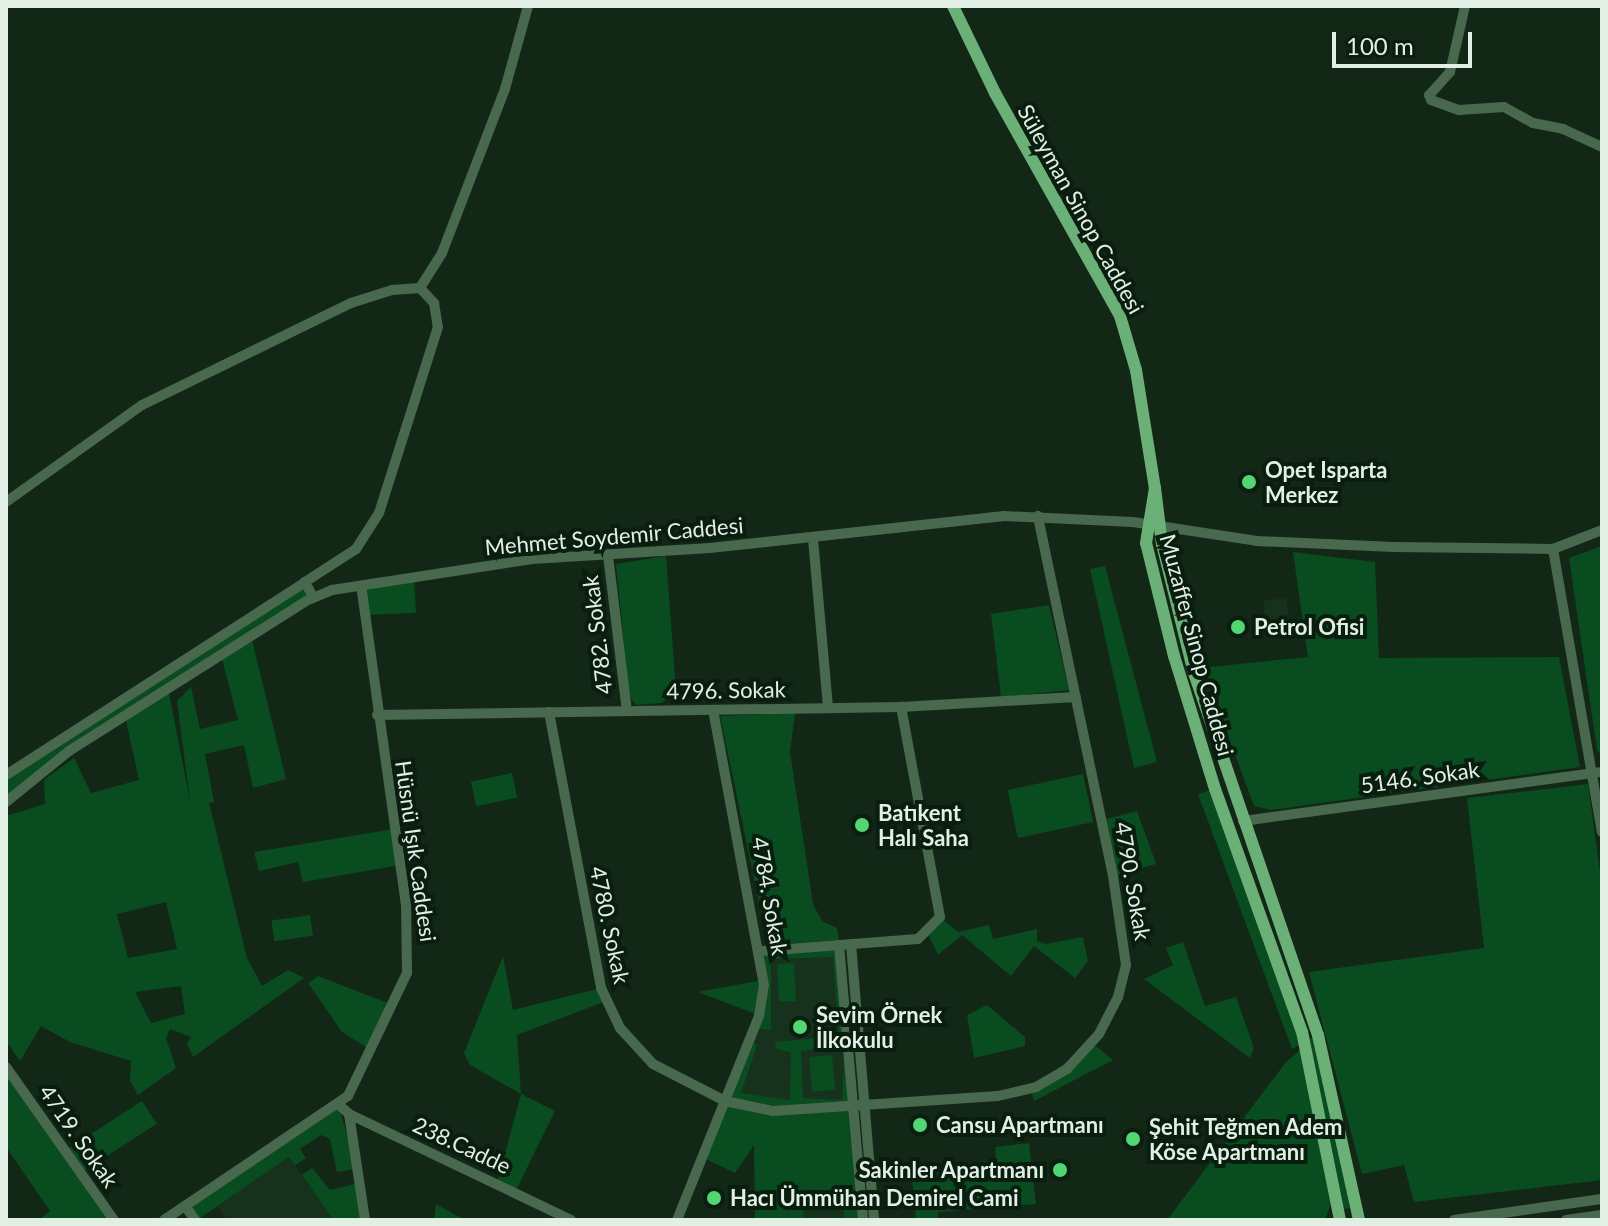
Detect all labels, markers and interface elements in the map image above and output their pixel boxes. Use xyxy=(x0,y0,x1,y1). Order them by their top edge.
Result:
scale bar xyxy=(1336,16,1476,66)
text: 100 m xyxy=(1346,31,1414,60)
street label: Süleyman Sinop Caddesi xyxy=(1012,100,1150,318)
place label: Opet Isparta Merkez xyxy=(1265,456,1387,508)
marker: Opet Isparta Merkez xyxy=(1240,473,1258,491)
street label: Mehmet Soydemir Caddesi xyxy=(483,512,745,560)
street label: Muzaffer Sinop Caddesi xyxy=(1155,531,1239,759)
street label: 4782. Sokak xyxy=(577,574,617,696)
place label: Petrol Ofisi xyxy=(1254,614,1364,640)
marker: Petrol Ofisi xyxy=(1229,618,1247,636)
street label: 4796. Sokak xyxy=(666,676,786,704)
street label: 5146. Sokak xyxy=(1359,756,1481,798)
street label: Hüsnü Işık Caddesi xyxy=(390,759,442,943)
place label: Batıkent Halı Saha xyxy=(878,799,969,850)
marker: Batıkent Halı Saha xyxy=(853,816,871,834)
street label: 4790. Sokak xyxy=(1110,820,1156,942)
street label: 4784. Sokak xyxy=(747,835,793,957)
street label: 4780. Sokak xyxy=(585,864,635,986)
place label: Sevim Örnek İlkokulu xyxy=(816,1001,942,1052)
marker: Sevim Örnek İlkokulu xyxy=(791,1018,809,1036)
street label: 4719. Sokak xyxy=(34,1079,124,1193)
street label: 238.Cadde xyxy=(409,1111,515,1179)
place label: Cansu Apartmanı xyxy=(936,1112,1104,1138)
place label: Şehit Teğmen Adem Köse Apartmanı xyxy=(1149,1113,1344,1164)
marker: Cansu Apartmanı xyxy=(911,1116,929,1134)
marker: Şehit Teğmen Adem Köse Apartmanı xyxy=(1124,1130,1142,1148)
place label: Sakinler Apartmanı xyxy=(857,1157,1044,1183)
marker: Sakinler Apartmanı xyxy=(1051,1161,1069,1179)
place label: Hacı Ümmühan Demirel Cami xyxy=(730,1185,1018,1211)
marker: Hacı Ümmühan Demirel Cami xyxy=(705,1189,723,1207)

